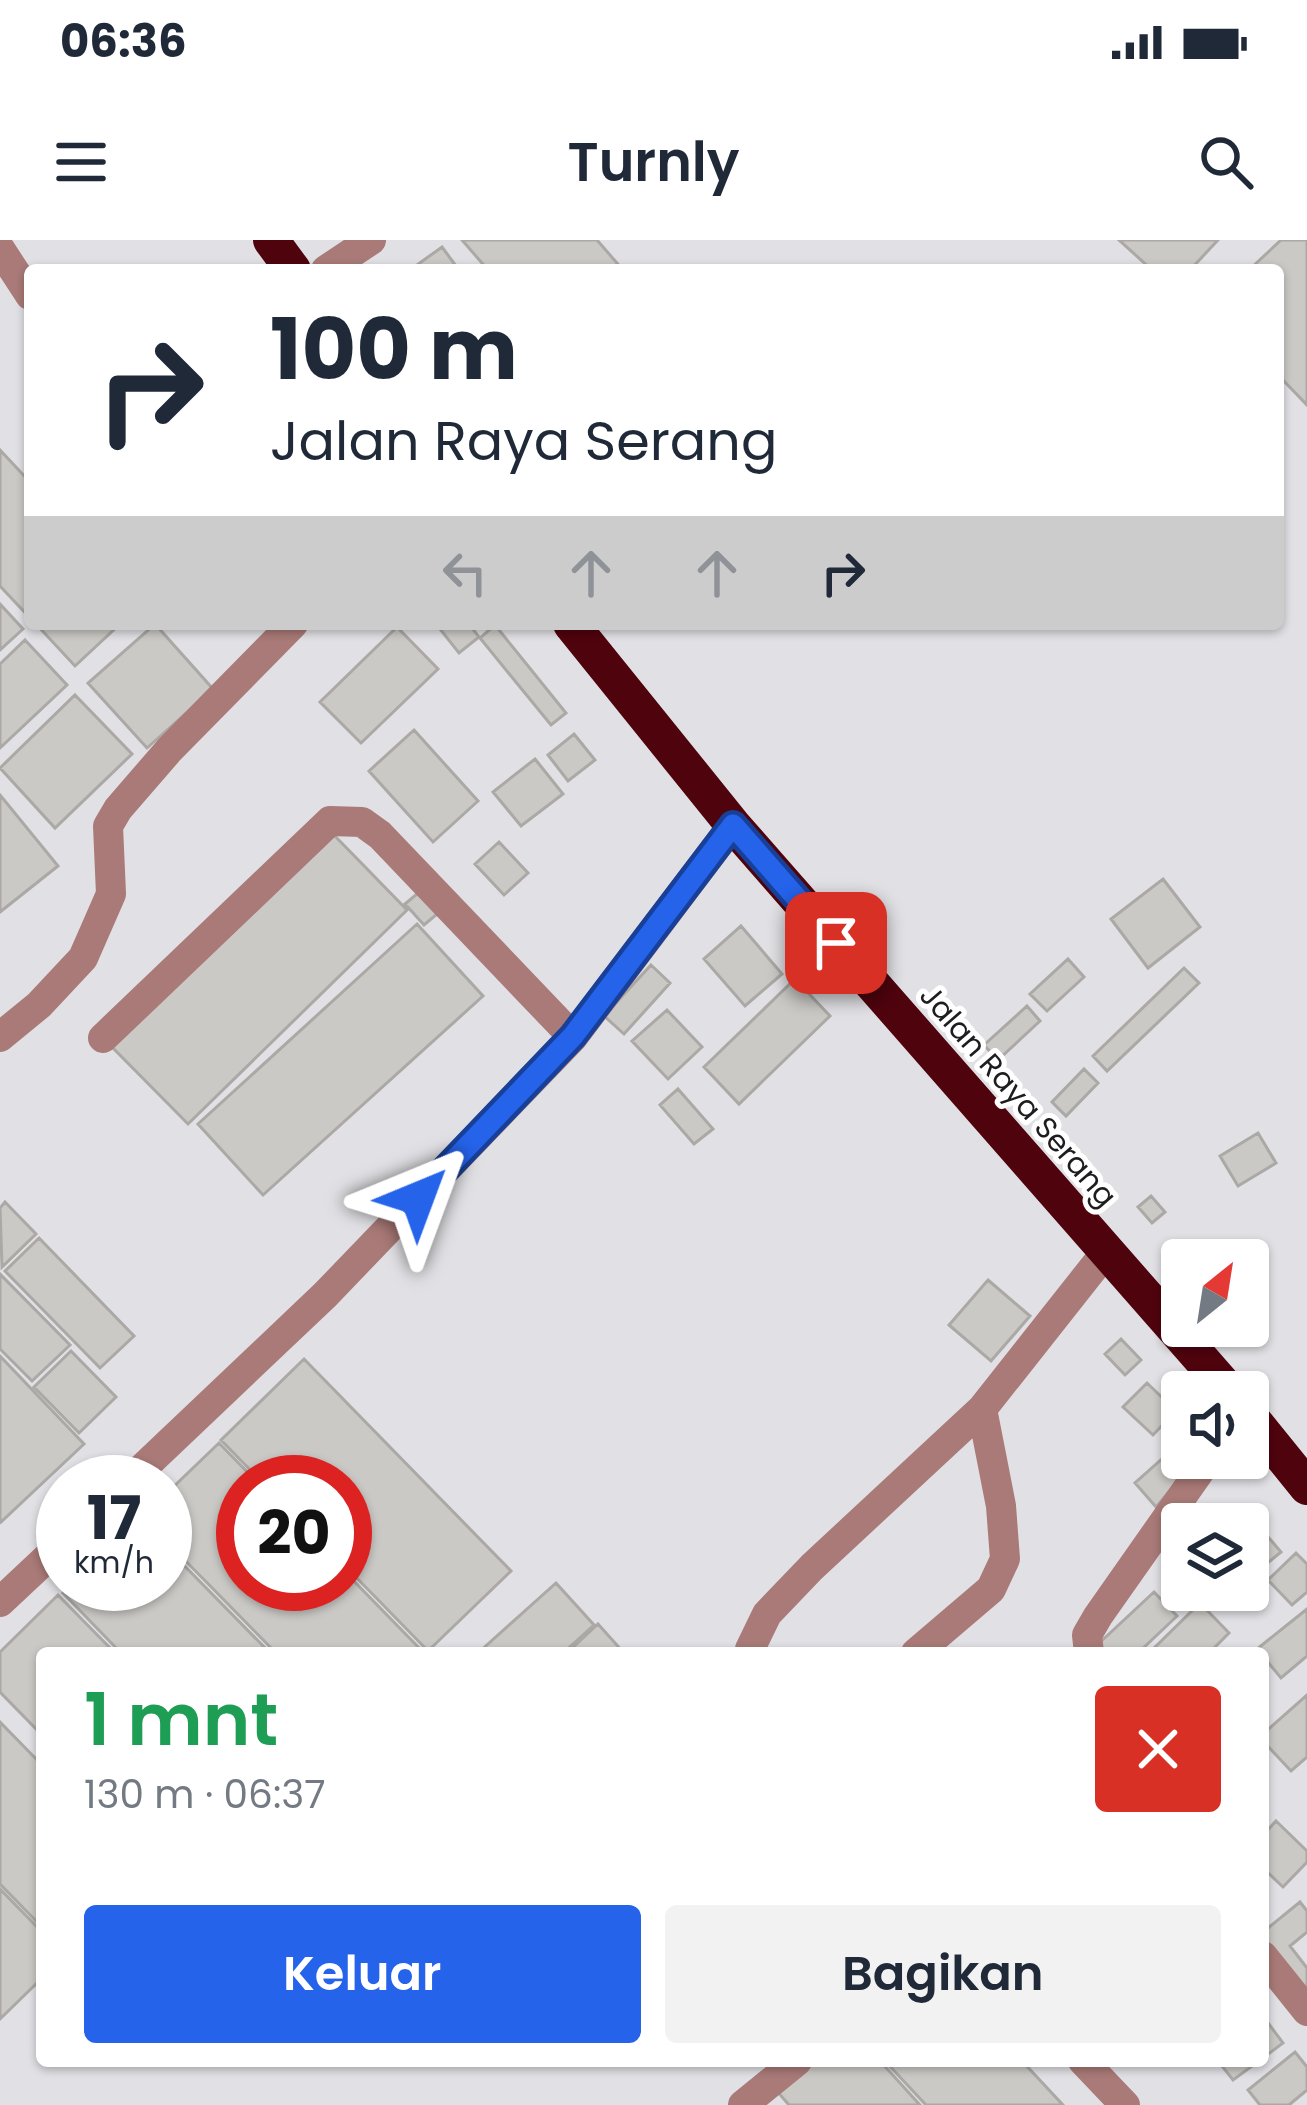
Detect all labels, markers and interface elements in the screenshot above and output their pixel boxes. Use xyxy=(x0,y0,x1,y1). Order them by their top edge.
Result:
text: 06:36 xyxy=(60,10,187,73)
text: Turnly xyxy=(567,124,740,200)
icon: menu xyxy=(48,129,114,195)
icon: search xyxy=(1193,129,1259,195)
text: 100 m xyxy=(270,291,518,408)
icon: right xyxy=(72,312,228,468)
text: Jalan Raya Serang xyxy=(270,403,777,479)
icon: left xyxy=(432,540,498,606)
icon: ahead xyxy=(558,540,624,606)
icon: ahead xyxy=(684,540,750,606)
icon: right xyxy=(810,540,876,606)
pin xyxy=(785,892,887,994)
icon: arrive xyxy=(803,910,869,976)
street label: Jalan Raya Serang xyxy=(910,975,1127,1216)
position arrow xyxy=(355,1135,481,1261)
north arrow xyxy=(1161,1239,1269,1347)
map controls xyxy=(1161,1239,1269,1611)
button: sound xyxy=(1161,1371,1269,1479)
speed limit sign: 20 xyxy=(216,1455,372,1611)
text: 17 xyxy=(87,1476,141,1560)
button: layers xyxy=(1161,1503,1269,1611)
text: km/h xyxy=(74,1541,154,1584)
text: 1 mnt xyxy=(84,1669,278,1770)
button: close xyxy=(1095,1686,1221,1812)
text: 130 m · 06:37 xyxy=(84,1767,325,1822)
button: Keluar xyxy=(84,1905,641,2043)
button: Bagikan xyxy=(665,1905,1221,2043)

